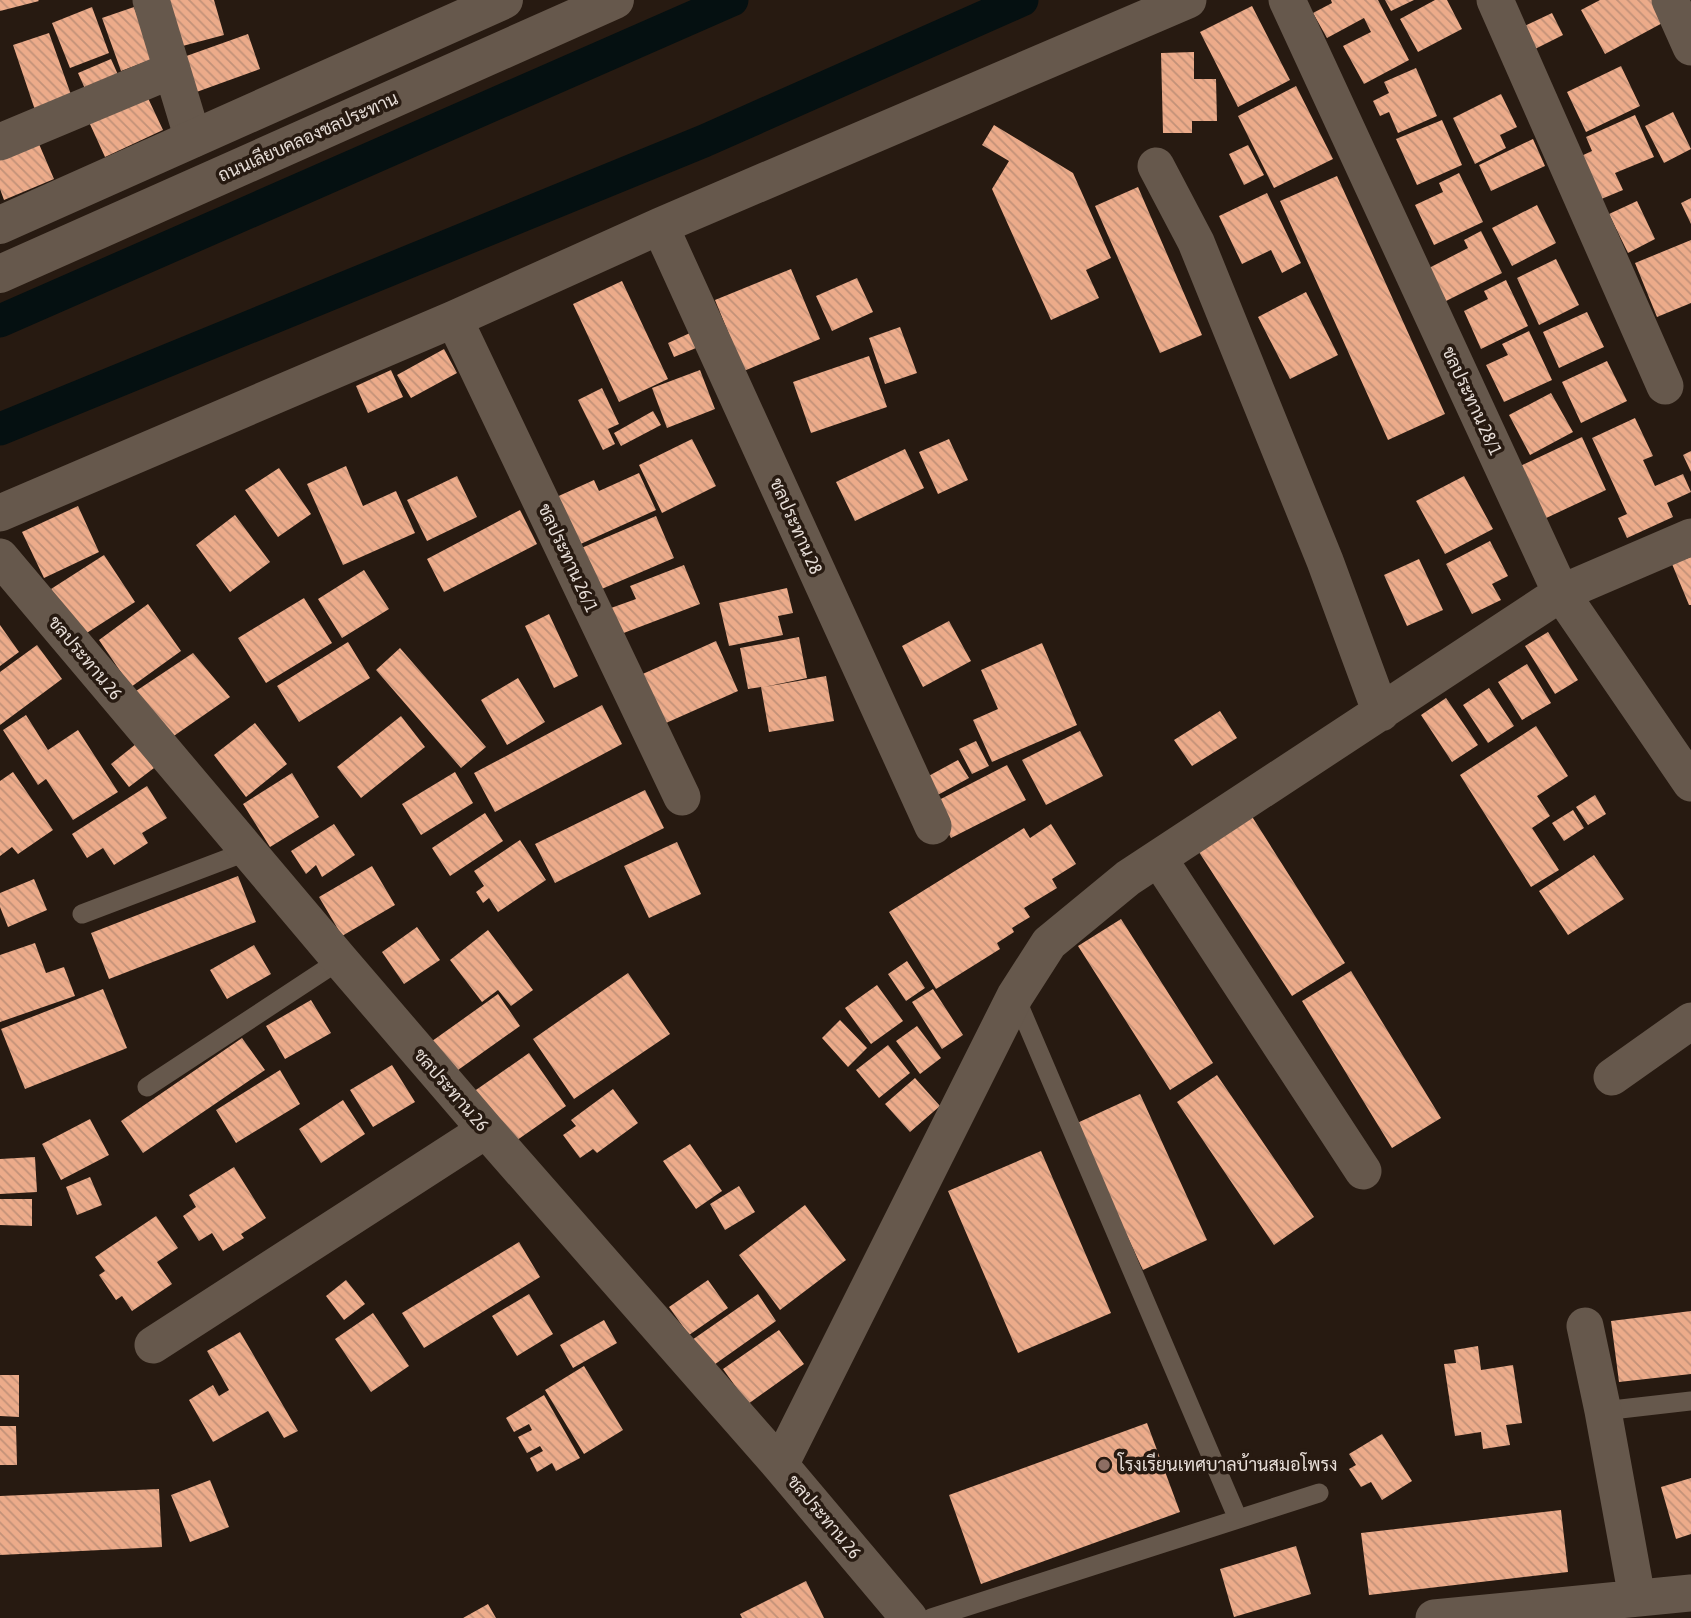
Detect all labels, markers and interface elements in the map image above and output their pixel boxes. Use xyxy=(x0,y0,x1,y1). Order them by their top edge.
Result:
street label: ถนนเลียบคลองชลประทาน xyxy=(214,85,401,186)
street label: ชลประทาน 28/1 xyxy=(1438,343,1507,458)
street label: ชลประทาน 28 xyxy=(766,475,827,577)
street label: ชลประทาน 26/1 xyxy=(534,500,603,615)
street label: ชลประทาน 26 xyxy=(44,612,126,704)
street label: ชลประทาน 26 xyxy=(410,1044,493,1135)
place label: โรงเรียนเทศบาลบ้านสมอโพรง xyxy=(1117,1452,1337,1475)
marker: โรงเรียนเทศบาลบ้านสมอโพรง xyxy=(1096,1457,1112,1473)
street label: ชลประทาน 26 xyxy=(783,1471,865,1563)

